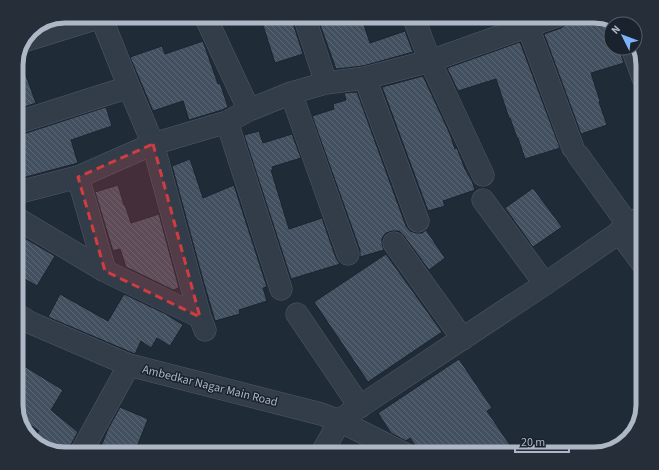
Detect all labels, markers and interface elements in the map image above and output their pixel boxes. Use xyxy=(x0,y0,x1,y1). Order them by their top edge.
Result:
north arrow xyxy=(603,16,643,56)
text: N xyxy=(608,22,624,37)
street label: Ambedkar Nagar Main Road xyxy=(141,361,279,411)
scale bar xyxy=(515,428,569,454)
text: 20 m xyxy=(521,434,545,451)

